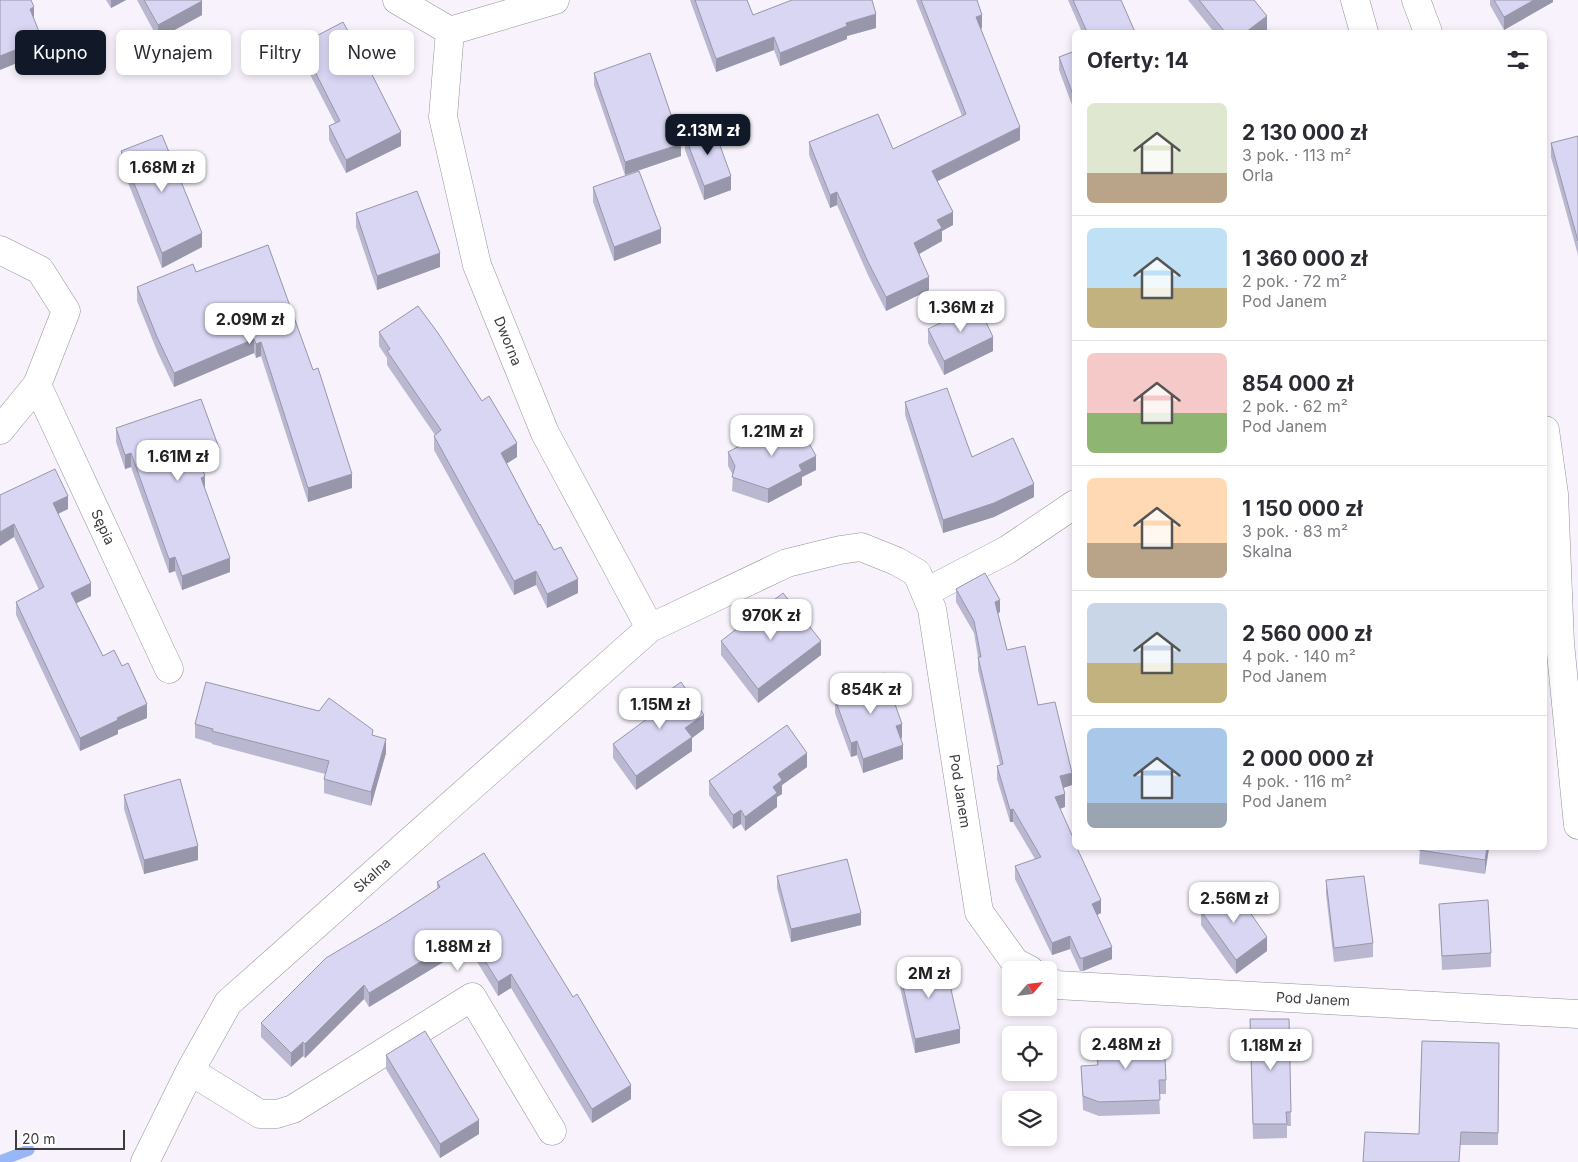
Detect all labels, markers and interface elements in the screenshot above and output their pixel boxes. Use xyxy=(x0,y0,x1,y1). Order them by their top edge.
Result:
chip: Kupno xyxy=(15,30,106,75)
chip: Wynajem xyxy=(116,30,231,75)
chip: Filtry xyxy=(241,30,319,75)
chip: Nowe xyxy=(329,30,414,75)
icon: filters xyxy=(1504,46,1532,74)
text: Oferty: 14 xyxy=(1087,48,1189,73)
pin: 2.13M zł xyxy=(656,114,760,156)
text: 2.13M zł xyxy=(676,120,740,140)
text: 2 130 000 zł xyxy=(1242,120,1367,145)
icon: home xyxy=(1127,123,1187,183)
text: 3 pok. · 113 m² xyxy=(1242,145,1351,165)
pin: 1.68M zł xyxy=(110,150,214,193)
text: 1.68M zł xyxy=(130,157,194,177)
text: Orla xyxy=(1242,165,1273,185)
text: 1 360 000 zł xyxy=(1242,246,1368,271)
icon: home xyxy=(1127,248,1187,308)
text: 2 pok. · 72 m² xyxy=(1242,271,1347,291)
pin: 1.36M zł xyxy=(909,290,1013,333)
text: Pod Janem xyxy=(1242,291,1327,311)
text: 1.36M zł xyxy=(929,297,993,317)
pin: 2.09M zł xyxy=(198,302,302,345)
text: 2.09M zł xyxy=(216,309,284,329)
street label: Dworna xyxy=(491,314,526,368)
text: 854 000 zł xyxy=(1242,371,1353,396)
icon: home xyxy=(1127,373,1187,433)
text: 2 pok. · 62 m² xyxy=(1242,396,1348,416)
pin: 1.21M zł xyxy=(720,414,824,457)
text: Pod Janem xyxy=(1242,416,1327,436)
text: 1.21M zł xyxy=(741,421,803,441)
pin: 1.61M zł xyxy=(126,440,230,482)
text: 1.61M zł xyxy=(147,446,209,466)
text: 1 150 000 zł xyxy=(1242,496,1363,521)
icon: home xyxy=(1127,498,1187,558)
street label: Sępia xyxy=(88,506,119,547)
text: 3 pok. · 83 m² xyxy=(1242,521,1348,541)
text: Skalna xyxy=(1242,541,1292,561)
pin: 970K zł xyxy=(725,598,817,641)
text: 970K zł xyxy=(742,605,800,625)
text: 2 560 000 zł xyxy=(1242,621,1372,646)
icon: home xyxy=(1127,623,1187,683)
text: 4 pok. · 140 m² xyxy=(1242,646,1356,666)
text: Pod Janem xyxy=(1242,666,1327,686)
pin: 854K zł xyxy=(825,672,917,715)
text: 854K zł xyxy=(841,679,901,699)
pin: 1.15M zł xyxy=(608,688,712,730)
text: 1.15M zł xyxy=(630,694,690,714)
text: 2 000 000 zł xyxy=(1242,746,1373,771)
icon: home xyxy=(1127,748,1187,808)
street label: Pod Janem xyxy=(946,753,975,829)
text: 4 pok. · 116 m² xyxy=(1242,771,1352,791)
text: Pod Janem xyxy=(1242,791,1327,811)
street label: Skalna xyxy=(350,854,394,896)
pin: 2.56M zł xyxy=(1182,882,1286,924)
text: 2.56M zł xyxy=(1200,888,1268,908)
pin: 1.88M zł xyxy=(406,930,510,972)
text: 1.88M zł xyxy=(426,936,490,956)
pin: 2M zł xyxy=(894,956,964,999)
north arrow xyxy=(1002,961,1058,1016)
map controls xyxy=(1002,961,1057,1146)
text: 2M zł xyxy=(908,963,950,983)
street label: Pod Janem xyxy=(1275,988,1351,1009)
button: locate xyxy=(1002,1026,1057,1081)
pin: 2.48M zł xyxy=(1074,1028,1178,1070)
pin: 1.18M zł xyxy=(1219,1028,1323,1071)
text: 2.48M zł xyxy=(1092,1034,1160,1054)
text: 1.18M zł xyxy=(1241,1035,1301,1055)
button: layers xyxy=(1002,1091,1057,1146)
scale bar xyxy=(15,1127,125,1150)
text: 20 m xyxy=(22,1130,56,1147)

